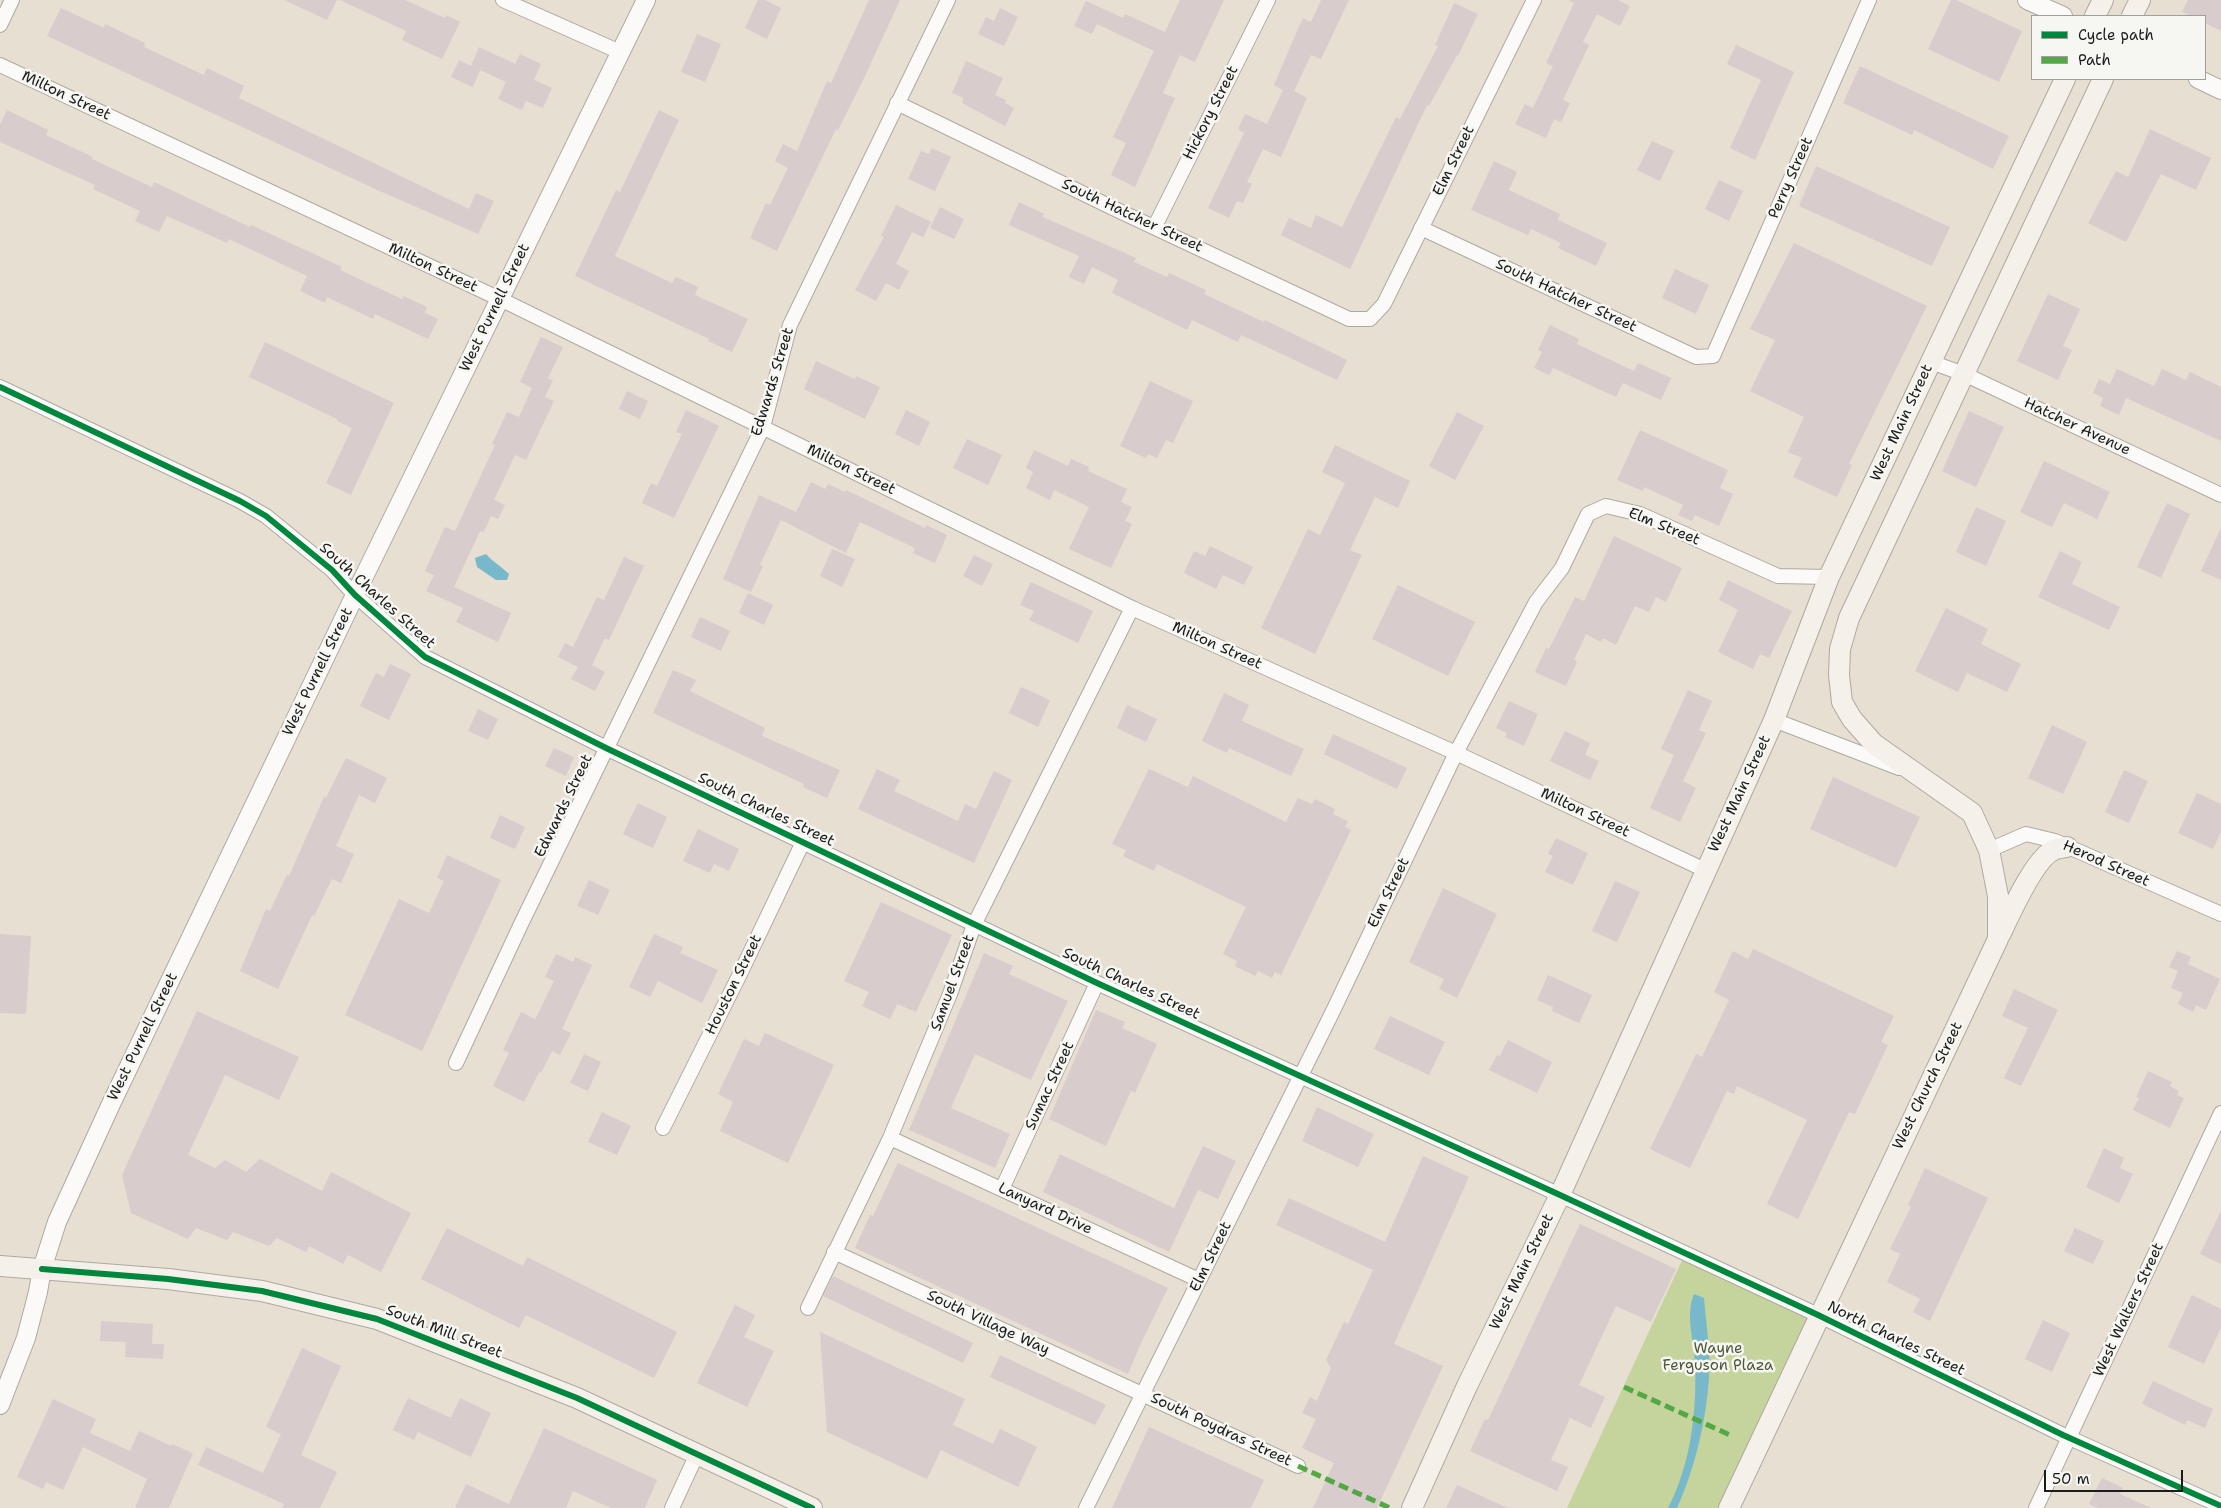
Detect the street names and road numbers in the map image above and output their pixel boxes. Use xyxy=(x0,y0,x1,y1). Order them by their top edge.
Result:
street label: Hickory Street xyxy=(1180,63,1242,163)
street label: Milton Street xyxy=(19,67,113,125)
street label: Elm Street xyxy=(1429,123,1479,199)
street label: Perry Street xyxy=(1765,134,1817,222)
street label: South Hatcher Street xyxy=(1059,175,1205,257)
street label: Milton Street xyxy=(386,239,480,297)
street label: West Purnell Street xyxy=(456,241,534,375)
street label: South Hatcher Street xyxy=(1493,255,1639,337)
street label: Edwards Street xyxy=(748,325,798,439)
street label: West Main Street xyxy=(1867,362,1937,484)
street label: Hatcher Avenue xyxy=(2021,394,2133,460)
street label: Milton Street xyxy=(804,441,898,499)
street label: Elm Street xyxy=(1625,504,1703,550)
street label: South Charles Street xyxy=(315,539,439,653)
street label: West Purnell Street xyxy=(279,605,357,739)
street label: Milton Street xyxy=(1169,618,1265,674)
street label: West Main Street xyxy=(1705,733,1775,855)
street label: Edwards Street xyxy=(531,751,597,861)
street label: South Charles Street xyxy=(695,769,837,851)
street label: Milton Street xyxy=(1538,784,1632,842)
street label: Herod Street xyxy=(2060,837,2152,891)
street label: Elm Street xyxy=(1364,855,1414,931)
street label: Houston Street xyxy=(702,932,766,1038)
street label: Samuel Street xyxy=(927,932,979,1034)
street label: South Charles Street xyxy=(1059,944,1203,1024)
street label: West Purnell Street xyxy=(104,970,182,1104)
street label: West Church Street xyxy=(1889,1019,1967,1153)
street label: Sumac Street xyxy=(1022,1039,1078,1133)
street label: Lanyard Drive xyxy=(995,1179,1095,1239)
street label: West Main Street xyxy=(1486,1211,1558,1333)
street label: Elm Street xyxy=(1186,1219,1236,1295)
street label: West Walters Street xyxy=(2090,1240,2168,1380)
street label: South Village Way xyxy=(924,1287,1052,1359)
street label: North Charles Street xyxy=(1824,1298,1968,1380)
street label: South Mill Street xyxy=(383,1301,505,1363)
street label: South Poydras Street xyxy=(1148,1389,1294,1471)

